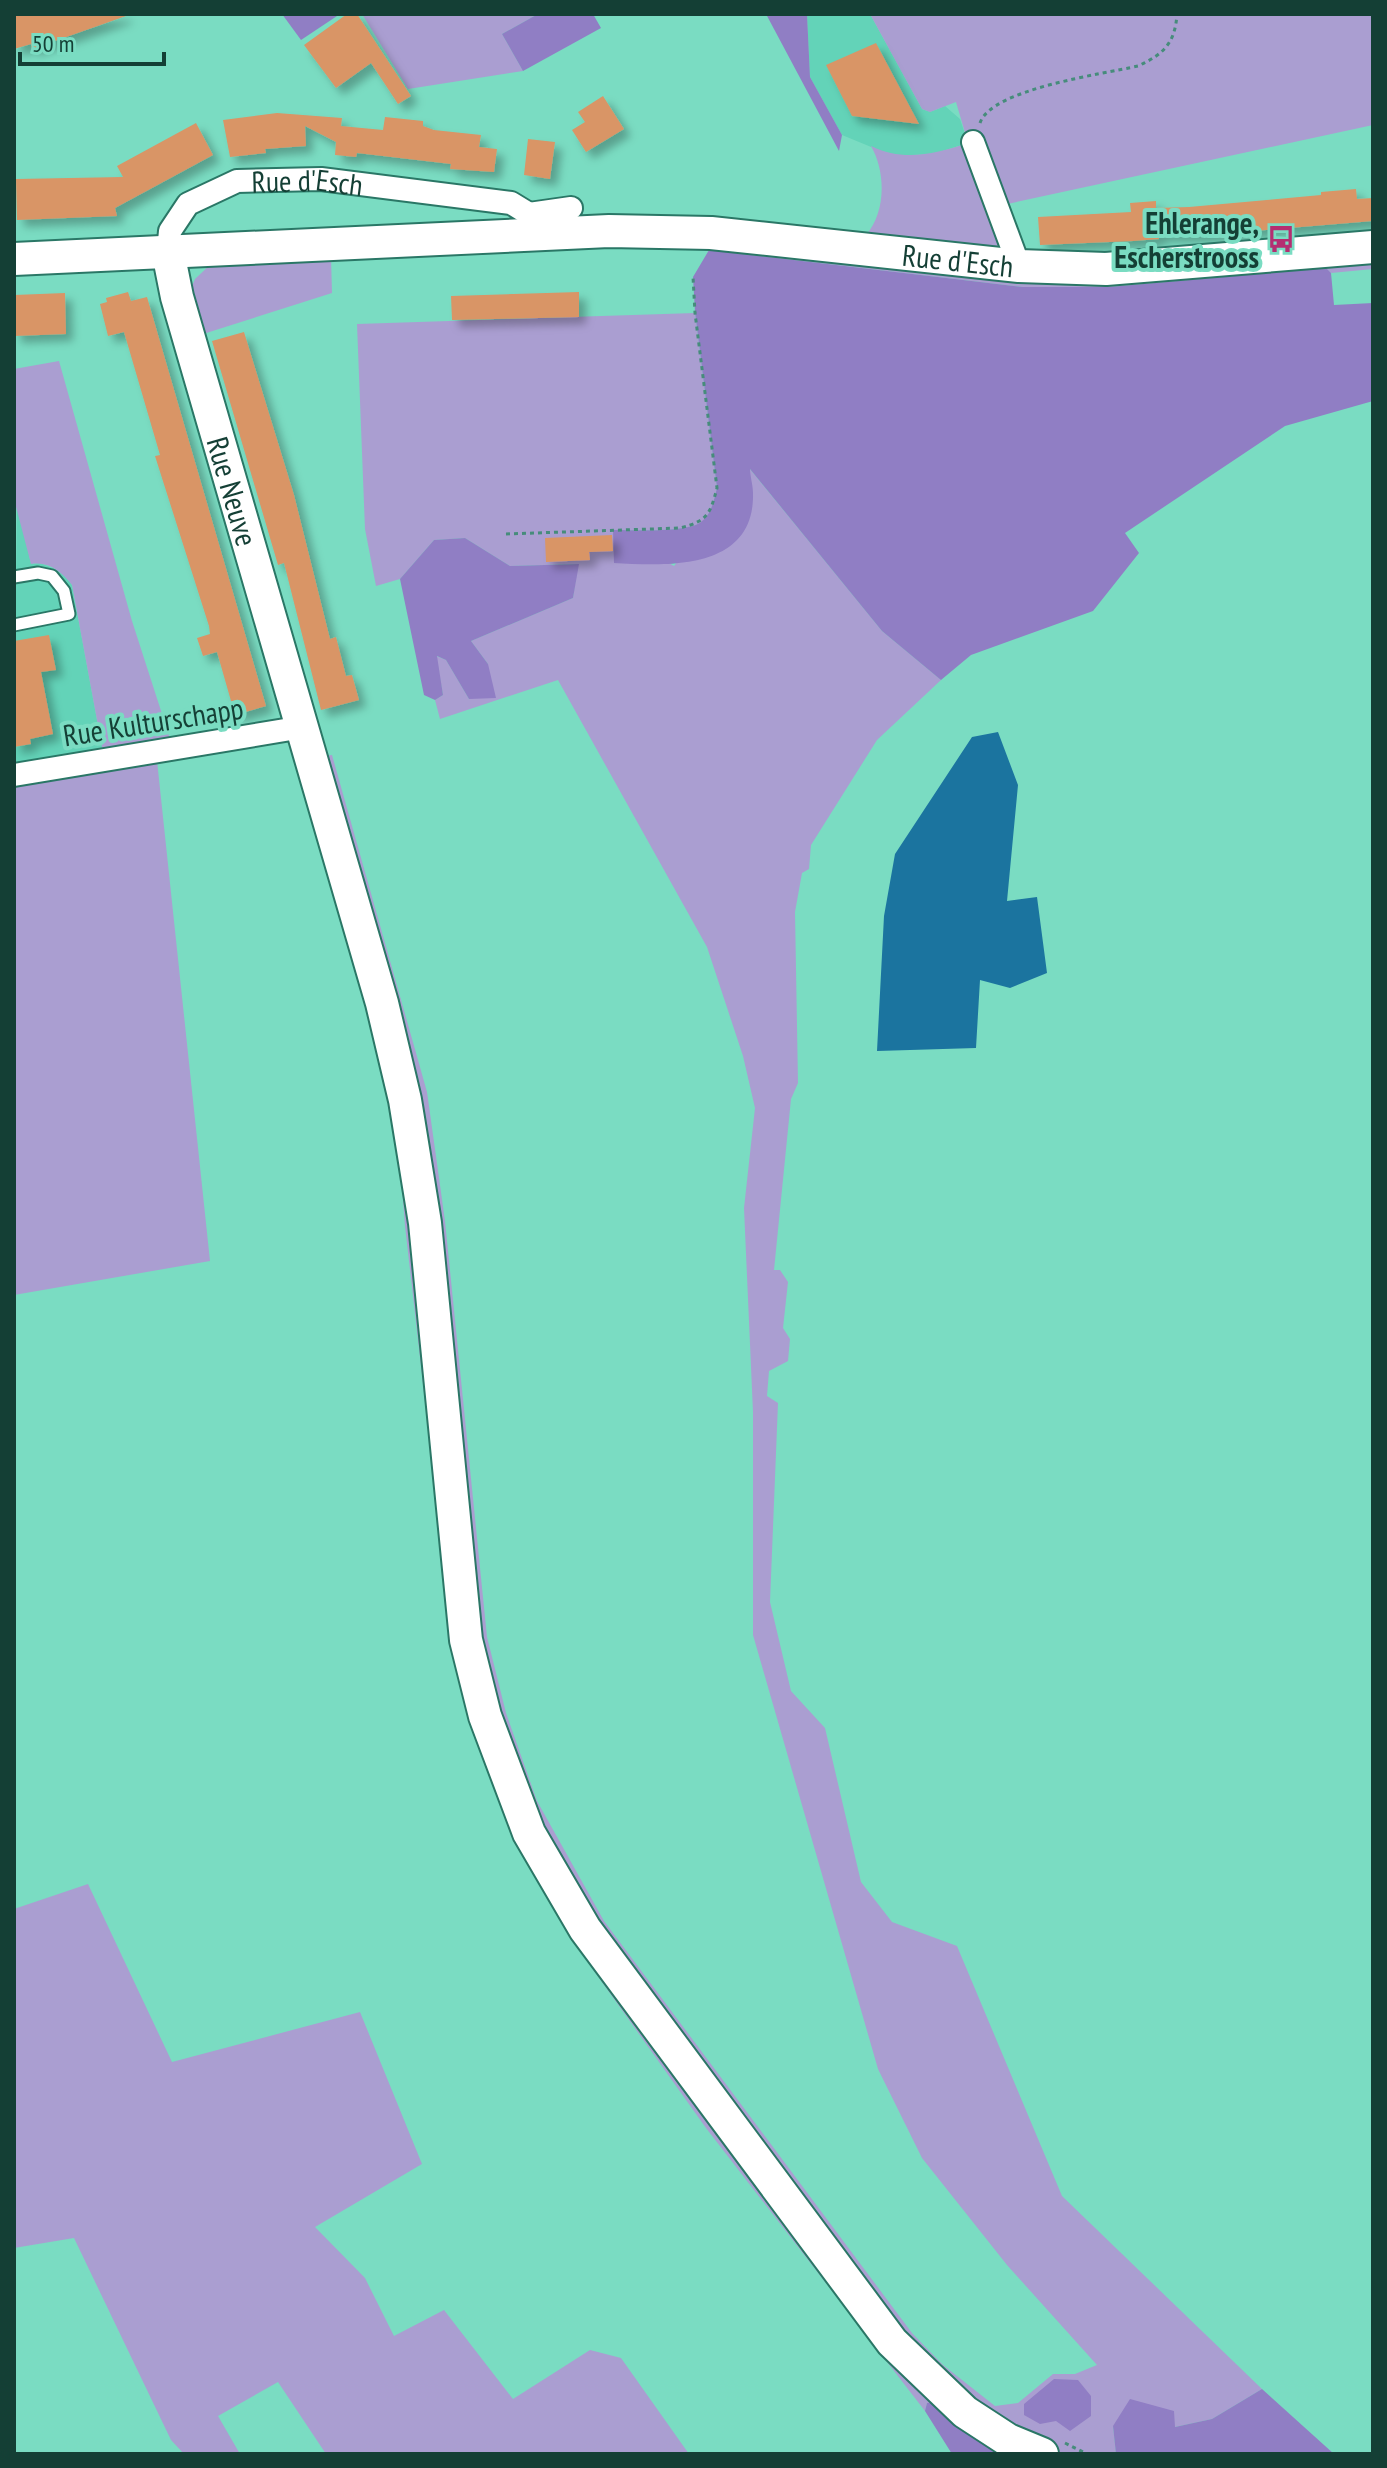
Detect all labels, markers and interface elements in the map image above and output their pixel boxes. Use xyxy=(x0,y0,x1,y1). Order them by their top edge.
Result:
scale bar xyxy=(20,16,164,66)
text: 50 m xyxy=(32,28,74,59)
street label: Rue d'Esch xyxy=(251,159,365,204)
place label: Ehlerange, Escherstrooss xyxy=(1114,203,1259,276)
bus stop icon: Ehlerange, Escherstrooss xyxy=(1266,224,1296,254)
street label: Rue d'Esch xyxy=(900,234,1015,285)
street label: Rue Neuve xyxy=(199,432,268,550)
street label: Rue Kulturschapp xyxy=(60,688,246,754)

